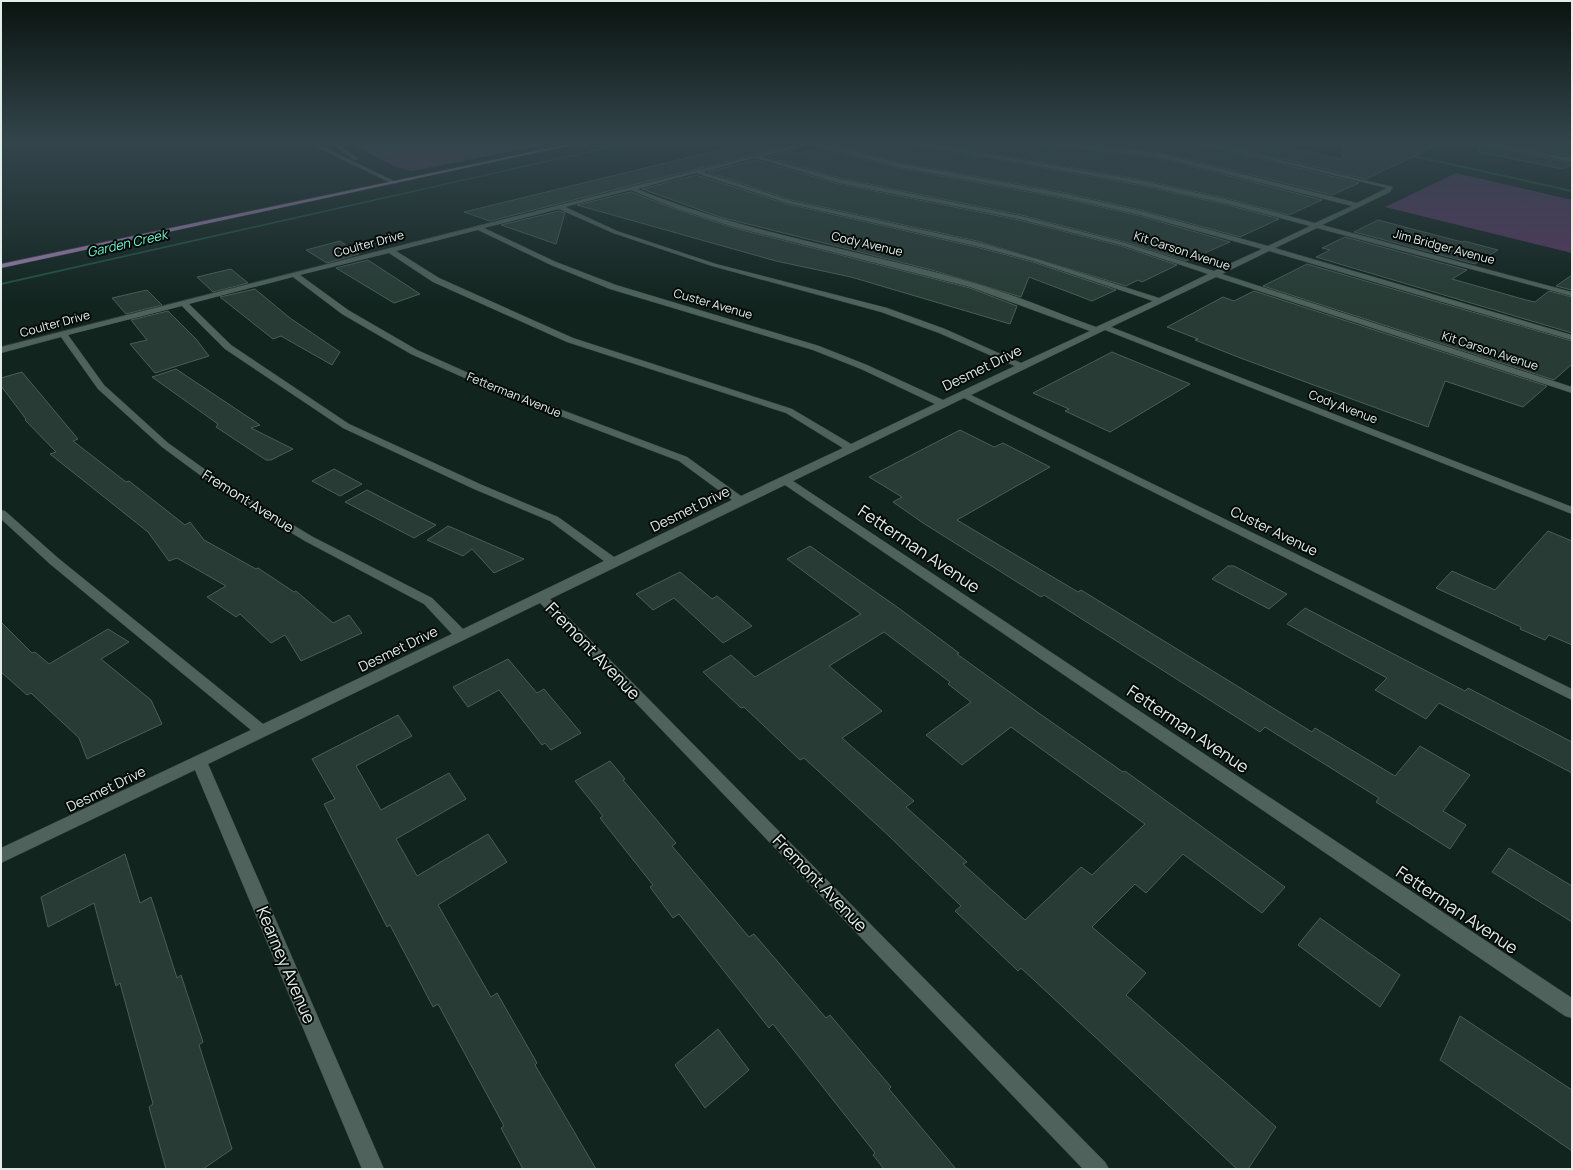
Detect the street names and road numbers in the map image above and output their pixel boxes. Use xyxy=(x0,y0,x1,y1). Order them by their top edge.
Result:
street label: Jim Bridger Avenue xyxy=(1391,225,1497,268)
street label: Coulter Drive xyxy=(332,226,406,261)
street label: Cody Avenue xyxy=(830,227,904,260)
street label: Kit Carson Avenue xyxy=(1132,227,1233,274)
street label: Custer Avenue xyxy=(672,284,755,323)
street label: Coulter Drive xyxy=(18,306,92,341)
street label: Kit Carson Avenue xyxy=(1440,327,1541,374)
street label: Desmet Drive xyxy=(939,340,1025,395)
street label: Fetterman Avenue xyxy=(464,368,564,421)
street label: Cody Avenue xyxy=(1306,386,1380,427)
street label: Fremont Avenue xyxy=(199,465,298,536)
street label: Desmet Drive xyxy=(647,481,733,536)
street label: Fetterman Avenue xyxy=(854,499,985,598)
street label: Custer Avenue xyxy=(1227,501,1321,560)
street label: Fremont Avenue xyxy=(541,597,646,704)
street label: Desmet Drive xyxy=(355,621,441,676)
street label: Fetterman Avenue xyxy=(1123,679,1254,778)
street label: Desmet Drive xyxy=(63,761,149,816)
street label: Fremont Avenue xyxy=(768,829,873,936)
street label: Fetterman Avenue xyxy=(1392,860,1523,959)
street label: Kearney Avenue xyxy=(251,903,322,1027)

